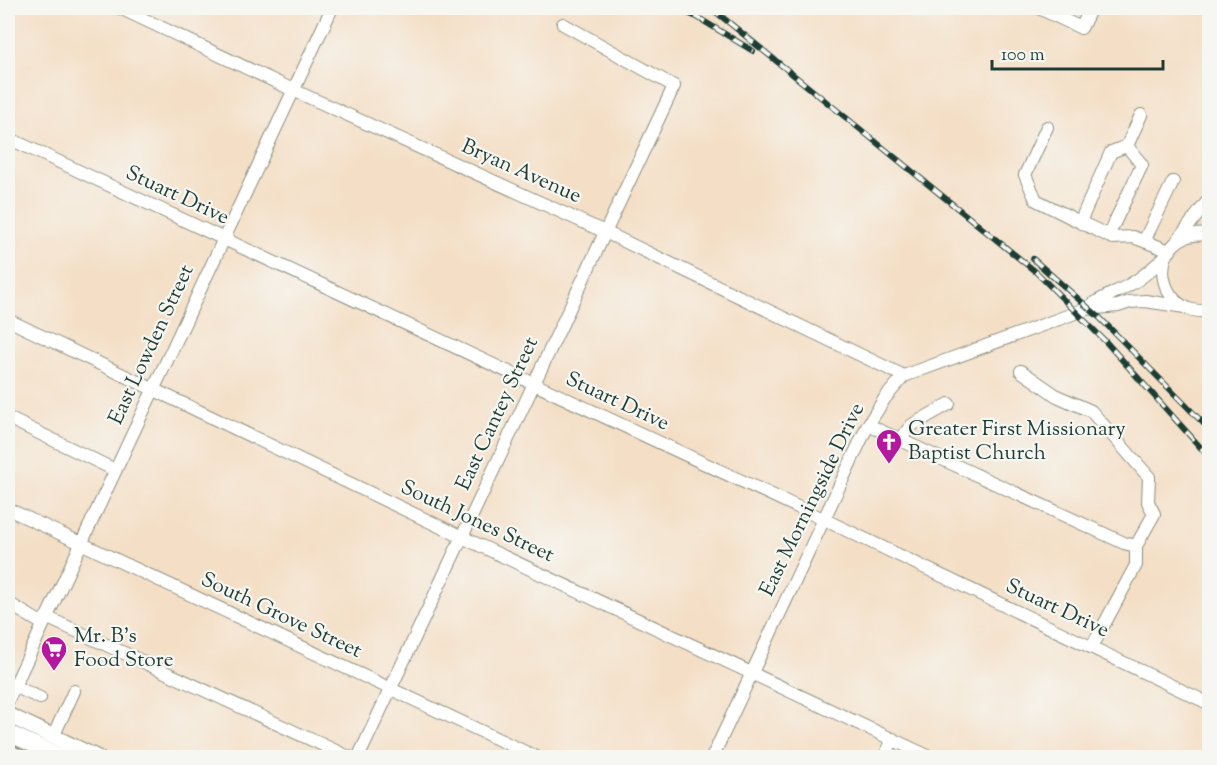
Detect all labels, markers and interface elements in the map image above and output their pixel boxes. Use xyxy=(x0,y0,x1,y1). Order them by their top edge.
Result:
scale bar xyxy=(992,33,1163,71)
text: 100 m xyxy=(1001,43,1045,69)
street label: Bryan Avenue xyxy=(456,132,586,212)
street label: Stuart Drive xyxy=(120,159,234,233)
street label: East Lowden Street xyxy=(102,260,202,430)
street label: East Cantey Street xyxy=(449,332,547,496)
street label: Stuart Drive xyxy=(560,365,674,439)
street label: East Morningside Drive xyxy=(753,398,873,602)
place label: Greater First Missionary Baptist Church xyxy=(908,415,1126,469)
church icon: Greater First Missionary Baptist Church xyxy=(874,427,904,465)
street label: South Jones Street xyxy=(395,473,559,571)
street label: South Grove Street xyxy=(195,565,367,667)
street label: Stuart Drive xyxy=(1000,572,1114,646)
place label: Mr. B's Food Store xyxy=(74,622,173,676)
supermarket icon: Mr. B's Food Store xyxy=(39,634,69,672)

